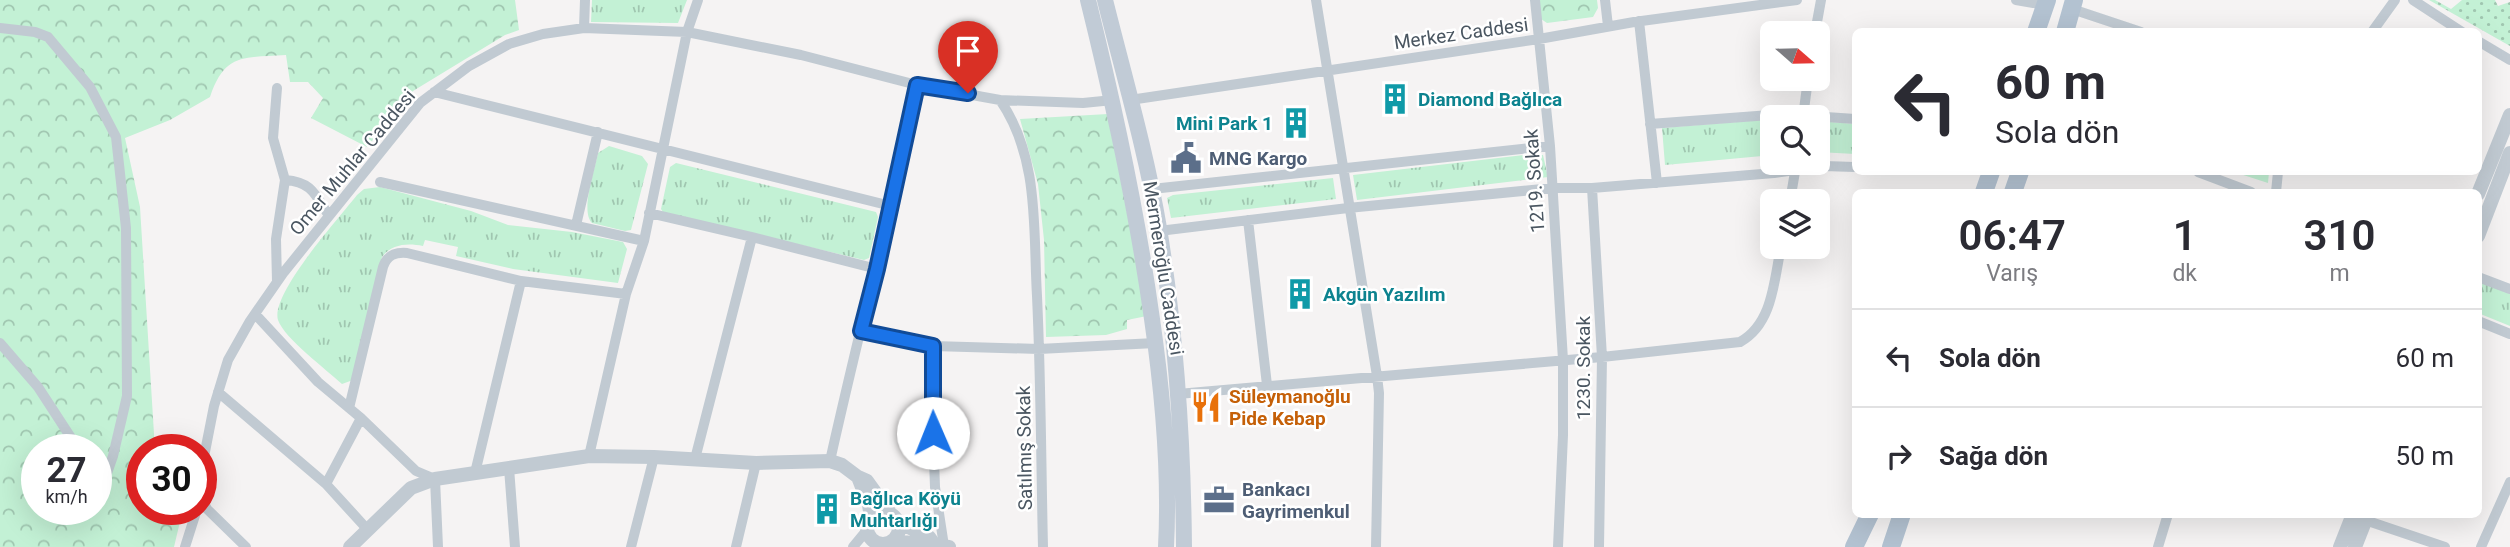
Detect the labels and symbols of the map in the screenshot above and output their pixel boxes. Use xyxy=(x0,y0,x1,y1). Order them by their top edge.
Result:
street label: Merkez Caddesi xyxy=(1392,13,1530,54)
pin xyxy=(938,21,998,93)
north arrow xyxy=(1760,21,1830,91)
building icon: Diamond Bağlıca xyxy=(1378,82,1412,116)
street label: Omer Muhlar Caddesi xyxy=(285,85,420,240)
place label: Diamond Bağlıca xyxy=(1418,88,1562,111)
building icon: Mini Park 1 xyxy=(1279,106,1313,140)
place label: Mini Park 1 xyxy=(1176,112,1273,135)
street label: 1219. Sokak xyxy=(1519,128,1550,234)
public building icon: MNG Kargo xyxy=(1169,141,1203,175)
place label: MNG Kargo xyxy=(1209,147,1308,170)
street label: Mermeroğlu Caddesi xyxy=(1138,179,1189,357)
building icon: Akgün Yazılım xyxy=(1283,277,1317,311)
place label: Akgün Yazılım xyxy=(1323,283,1445,306)
street label: 1230. Sokak xyxy=(1572,316,1595,420)
street label: Satılmış Sokak xyxy=(1012,385,1037,511)
place label: Süleymanoğlu Pide Kebap xyxy=(1229,385,1351,430)
restaurant icon: Süleymanoğlu Pide Kebap xyxy=(1189,390,1223,424)
position arrow xyxy=(896,396,970,470)
speed limit sign: 30 xyxy=(126,434,217,525)
place label: Bankacı Gayrimenkul xyxy=(1242,478,1350,523)
office icon: Bankacı Gayrimenkul xyxy=(1202,483,1236,517)
place label: Bağlıca Köyü Muhtarlığı xyxy=(850,487,961,532)
building icon: Bağlıca Köyü Muhtarlığı xyxy=(810,492,844,526)

